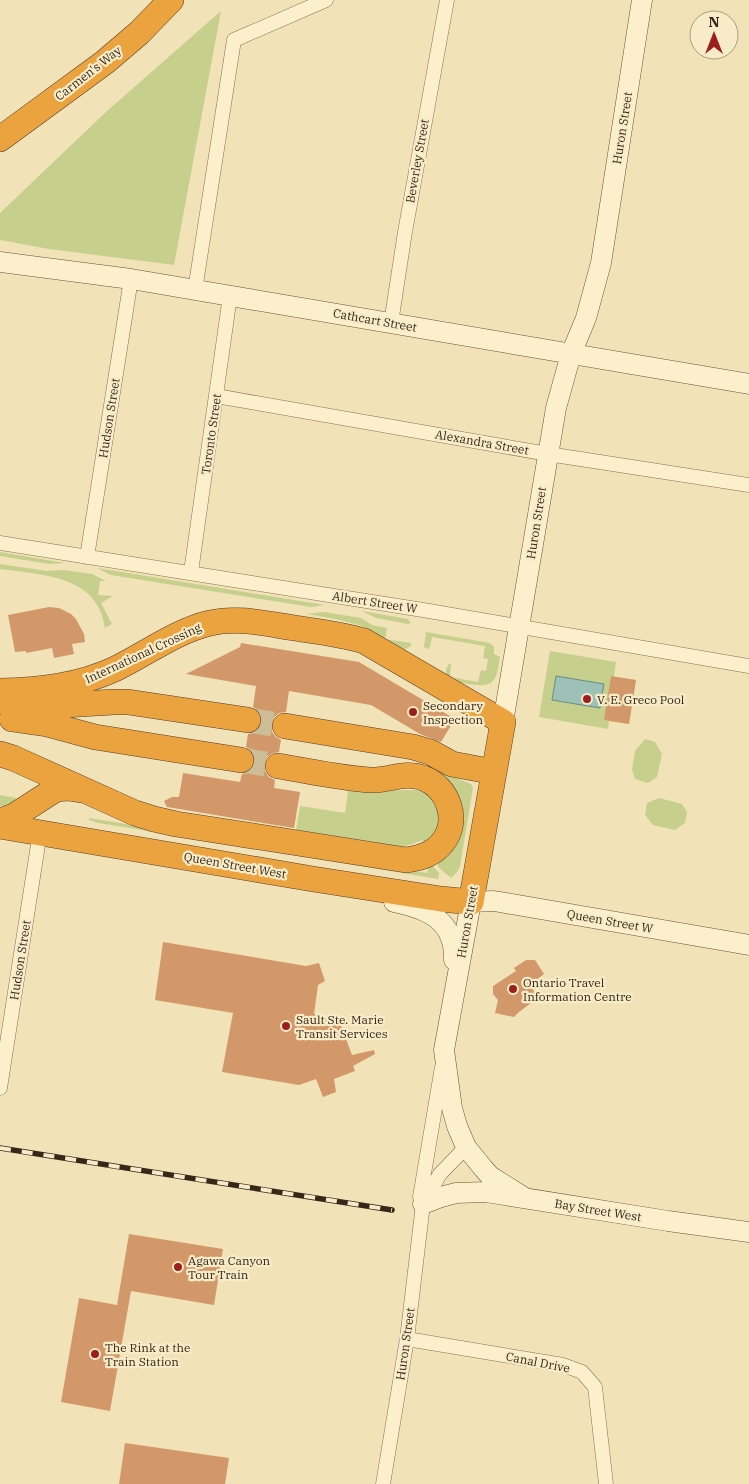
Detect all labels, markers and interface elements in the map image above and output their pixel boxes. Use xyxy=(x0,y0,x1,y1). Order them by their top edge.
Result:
north arrow xyxy=(689,10,739,60)
text: N xyxy=(708,13,720,31)
street label: Carmen's Way xyxy=(52,42,125,103)
street label: Huron Street xyxy=(609,91,635,165)
street label: Beverley Street xyxy=(402,118,432,204)
street label: Cathcart Street xyxy=(332,305,418,335)
street label: Hudson Street xyxy=(95,377,123,459)
street label: Toronto Street xyxy=(198,393,224,475)
street label: Alexandra Street xyxy=(434,426,530,458)
street label: Huron Street xyxy=(523,486,549,560)
street label: Albert Street W xyxy=(331,588,419,616)
street label: International Crossing xyxy=(82,619,204,687)
place label: V. E. Greco Pool xyxy=(597,692,685,707)
marker: V. E. Greco Pool xyxy=(581,693,593,705)
place label: Secondary Inspection xyxy=(423,698,484,727)
marker: Secondary Inspection xyxy=(407,706,419,718)
street label: Queen Street West xyxy=(183,849,287,881)
street label: Huron Street xyxy=(453,885,481,959)
street label: Queen Street W xyxy=(566,906,655,936)
street label: Hudson Street xyxy=(6,919,34,1001)
place label: Ontario Travel Information Centre xyxy=(523,975,632,1004)
marker: Ontario Travel Information Centre xyxy=(507,983,519,995)
place label: Sault Ste. Marie Transit Services xyxy=(296,1012,388,1041)
marker: Sault Ste. Marie Transit Services xyxy=(280,1020,292,1032)
street label: Bay Street West xyxy=(554,1196,642,1224)
place label: Agawa Canyon Tour Train xyxy=(188,1253,271,1282)
marker: Agawa Canyon Tour Train xyxy=(172,1261,184,1273)
street label: Huron Street xyxy=(392,1307,418,1381)
place label: The Rink at the Train Station xyxy=(105,1340,190,1369)
marker: The Rink at the Train Station xyxy=(89,1348,101,1360)
street label: Canal Drive xyxy=(505,1348,571,1376)

